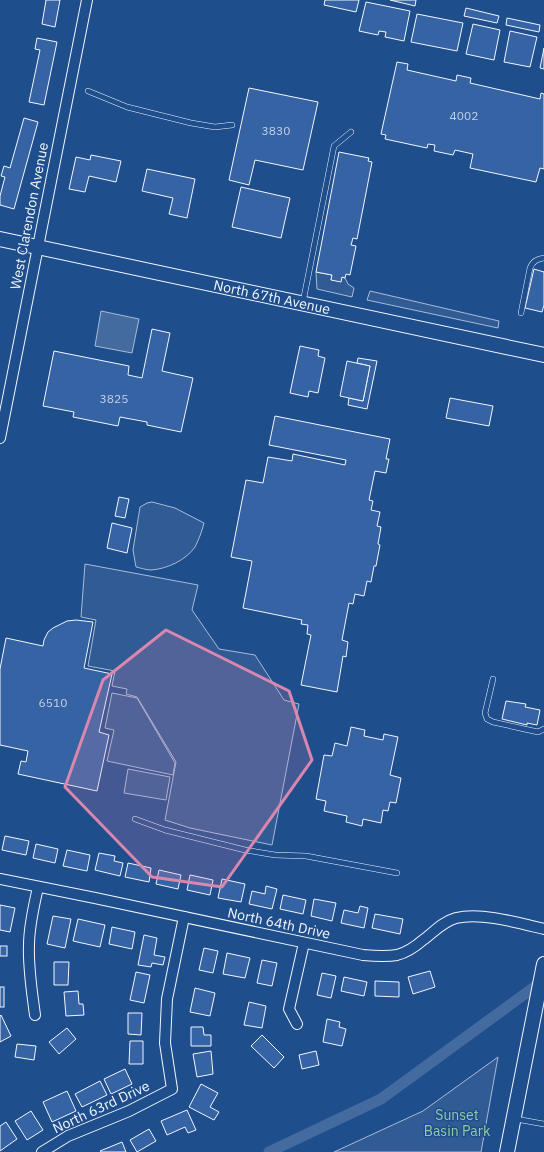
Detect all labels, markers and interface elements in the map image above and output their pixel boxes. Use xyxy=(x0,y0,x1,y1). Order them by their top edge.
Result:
house number: 4002 xyxy=(450,108,478,123)
house number: 3830 xyxy=(262,123,290,138)
street label: West Clarendon Avenue xyxy=(6,141,52,291)
street label: North 67th Avenue xyxy=(212,276,332,318)
house number: 3825 xyxy=(100,391,128,406)
house number: 6510 xyxy=(39,695,67,710)
street label: North 64th Drive xyxy=(226,903,332,943)
street label: North 63rd Drive xyxy=(50,1077,153,1137)
park label: Sunset Basin Park xyxy=(424,1106,491,1140)

